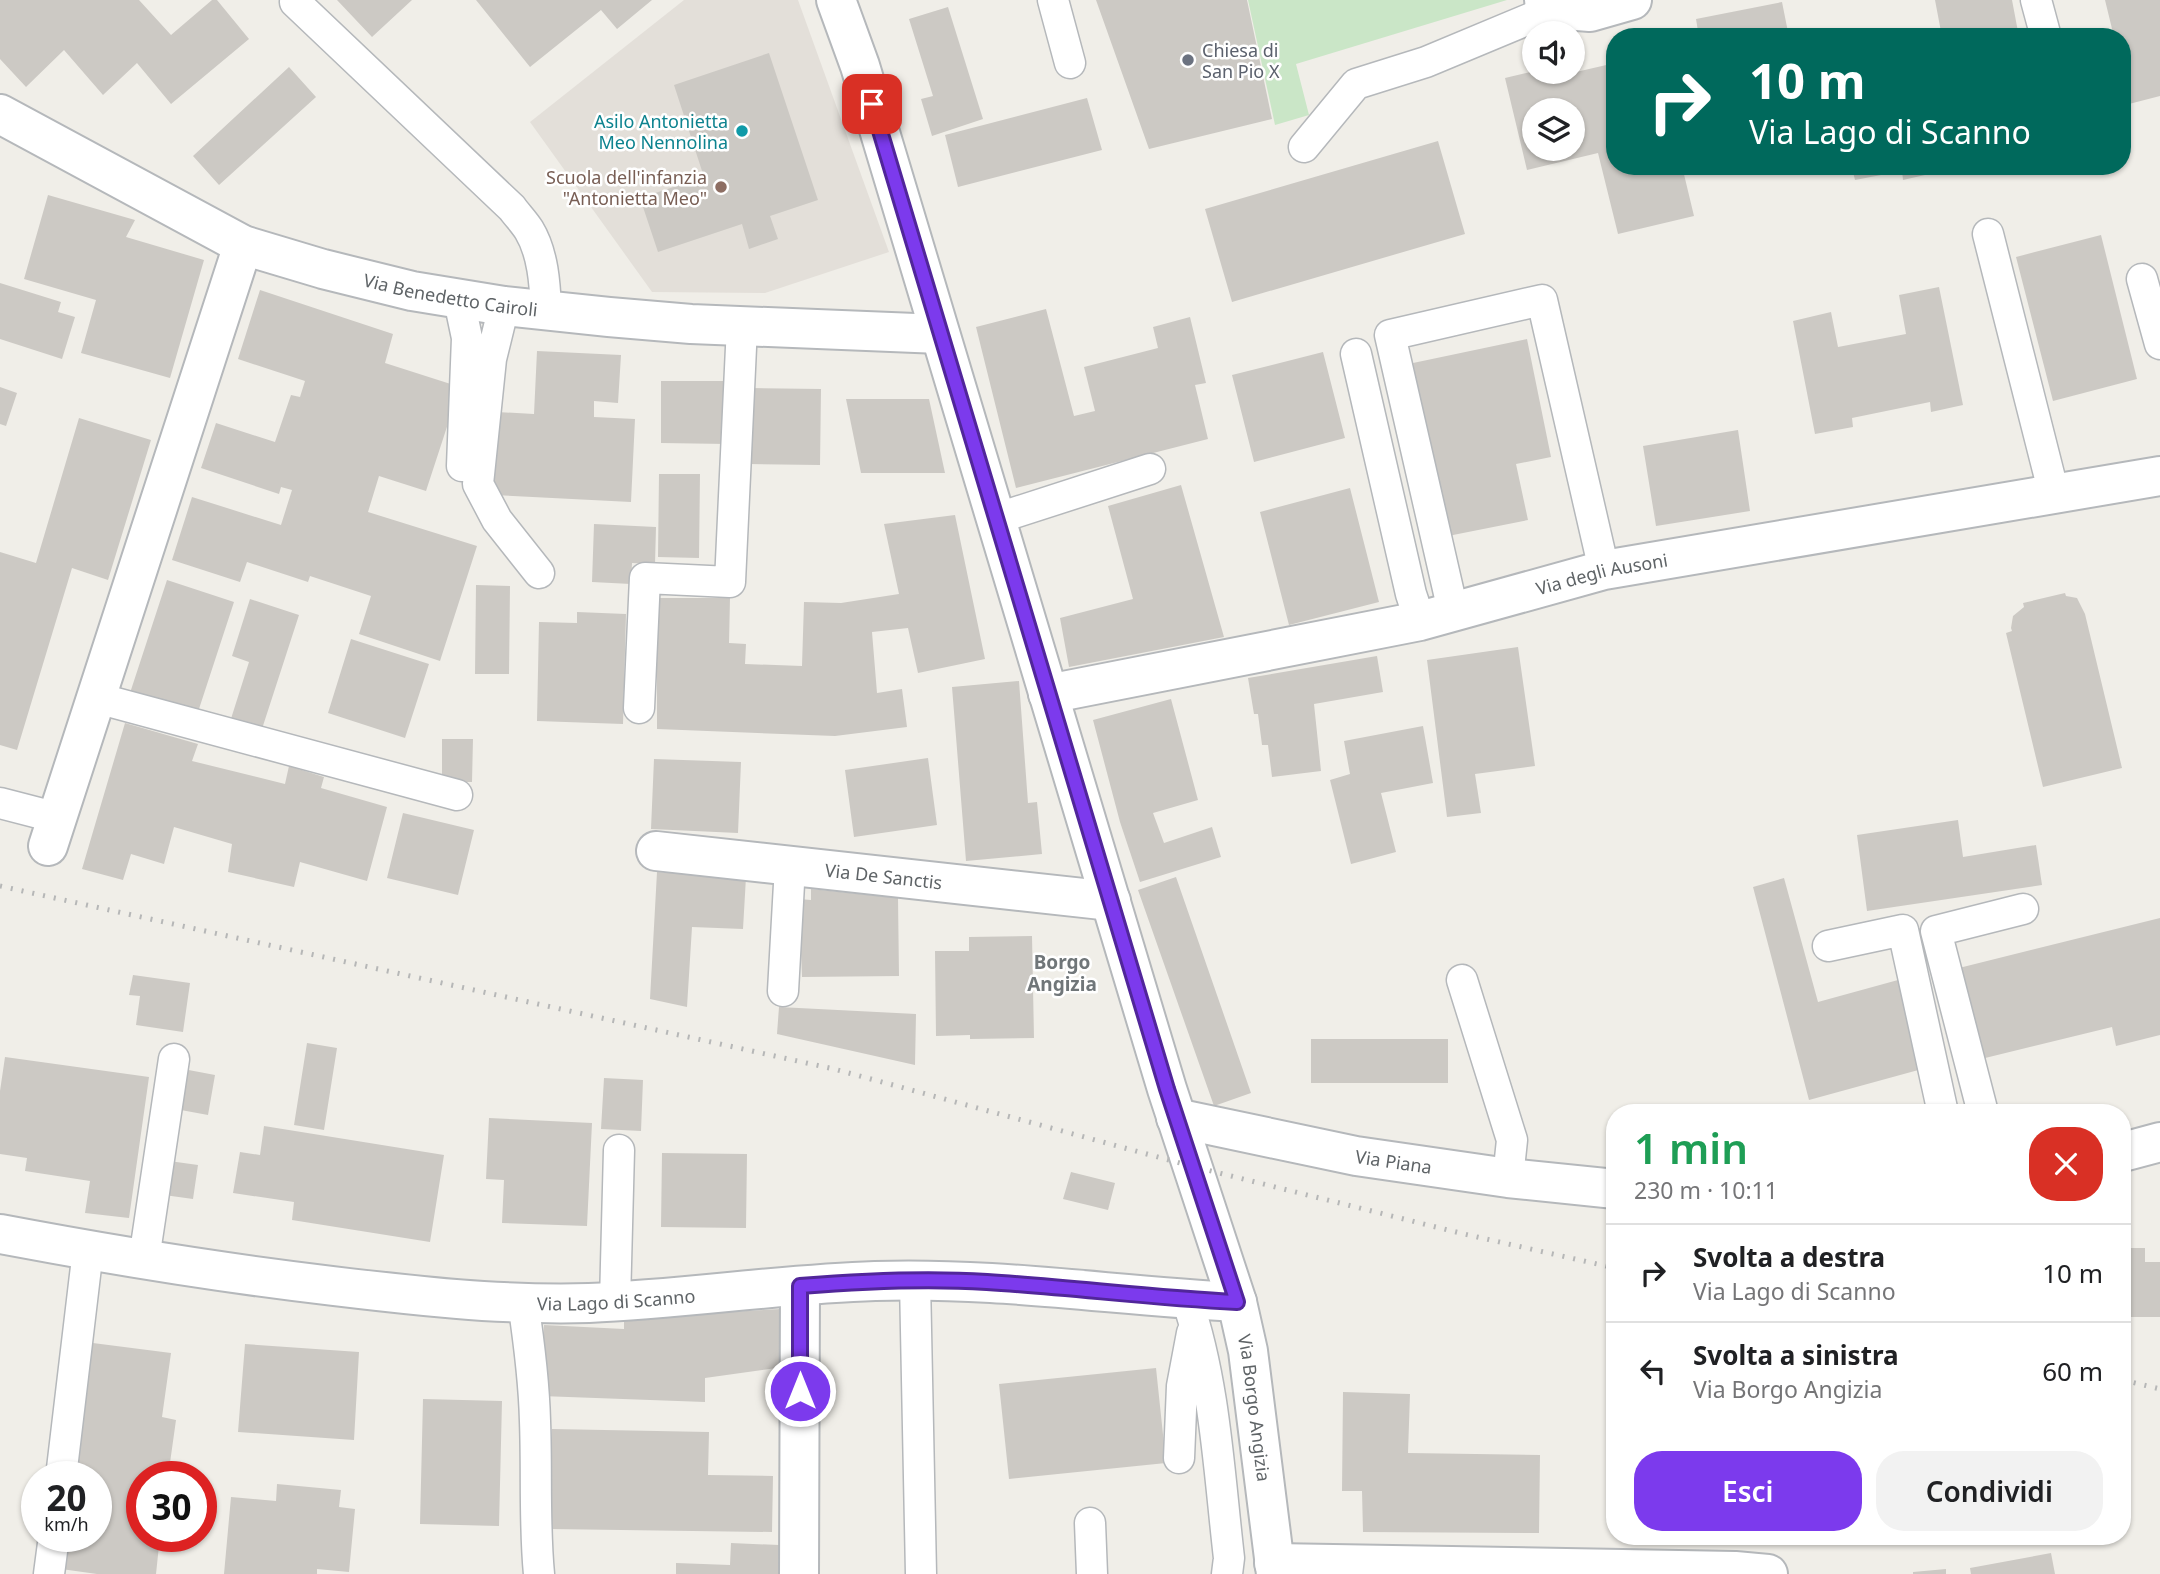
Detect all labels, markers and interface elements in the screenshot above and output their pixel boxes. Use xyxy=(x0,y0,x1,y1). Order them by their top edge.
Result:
map controls xyxy=(1522,21,1585,161)
button: sound xyxy=(1522,21,1585,84)
place label: Chiesa di San Pio X xyxy=(1202,38,1280,83)
text: 10 m xyxy=(1749,47,1866,113)
marker: Chiesa di San Pio X xyxy=(1180,52,1196,68)
icon: right xyxy=(1634,56,1725,147)
pin xyxy=(842,74,902,134)
icon: arrive xyxy=(853,85,891,123)
button: layers xyxy=(1522,98,1585,161)
place label: Asilo Antonietta Meo Nennolina xyxy=(594,109,728,154)
text: Via Lago di Scanno xyxy=(1749,110,2031,153)
marker: Asilo Antonietta Meo Nennolina xyxy=(734,123,750,139)
place label: Scuola dell'infanzia "Antonietta Meo" xyxy=(546,165,707,210)
marker: Scuola dell'infanzia "Antonietta Meo" xyxy=(713,179,729,195)
street label: Via Benedetto Cairoli xyxy=(361,267,539,321)
street label: Via degli Ausoni xyxy=(1533,547,1669,600)
street label: Via De Sanctis xyxy=(824,858,943,894)
district label: Borgo Angizia xyxy=(1027,949,1097,997)
text: 1 min xyxy=(1634,1119,1748,1176)
button: close xyxy=(2029,1127,2103,1201)
street label: Via Piana xyxy=(1354,1144,1434,1179)
text: 230 m · 10:11 xyxy=(1634,1174,1778,1206)
text: Svolta a destra xyxy=(1693,1239,1885,1275)
icon: right xyxy=(1634,1254,1672,1292)
text: 10 m xyxy=(2042,1255,2103,1291)
text: Via Lago di Scanno xyxy=(1693,1275,1896,1307)
street label: Via Lago di Scanno xyxy=(537,1283,696,1315)
street label: Via Borgo Angizia xyxy=(1233,1332,1276,1483)
text: Svolta a sinistra xyxy=(1693,1337,1899,1373)
icon: left xyxy=(1634,1352,1672,1390)
text: 60 m xyxy=(2042,1353,2103,1389)
position arrow xyxy=(763,1354,837,1428)
text: Via Borgo Angizia xyxy=(1693,1373,1882,1405)
button: Esci xyxy=(1634,1451,1862,1531)
button: Condividi xyxy=(1876,1451,2103,1531)
speed limit sign: 30 xyxy=(126,1461,217,1552)
text: 20 xyxy=(46,1474,87,1521)
text: km/h xyxy=(44,1512,89,1536)

